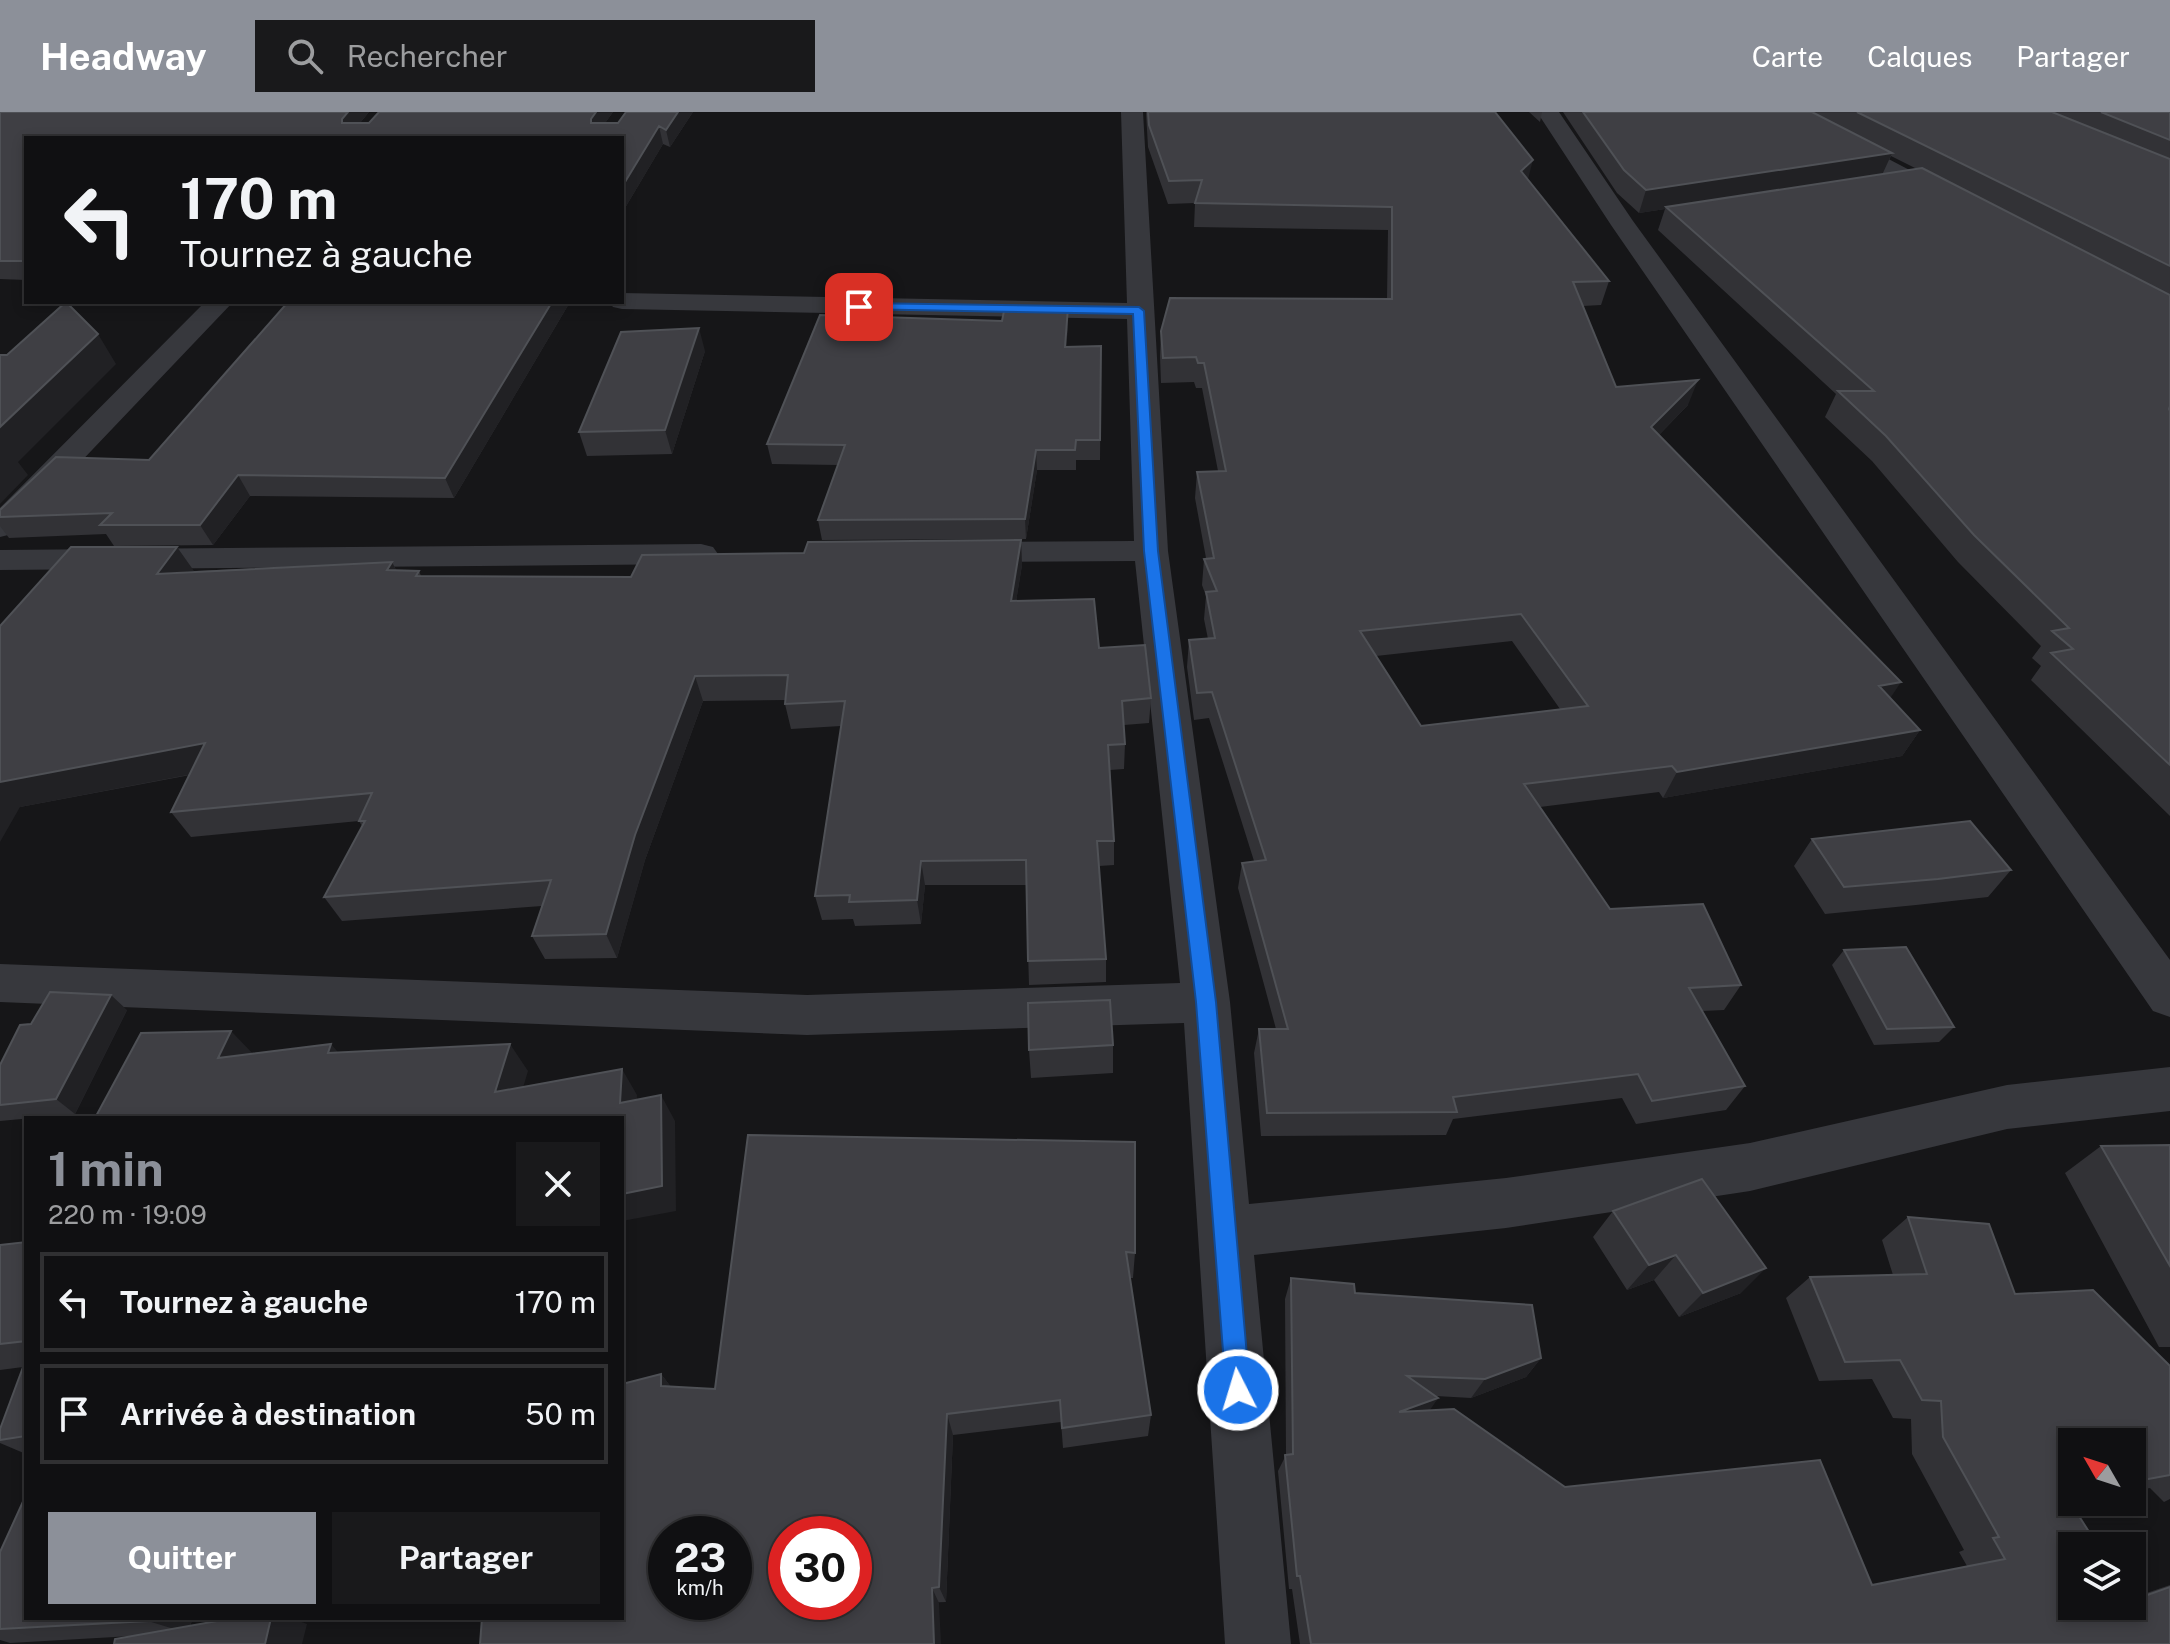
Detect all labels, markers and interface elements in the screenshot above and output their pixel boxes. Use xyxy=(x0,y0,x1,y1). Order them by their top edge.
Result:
search box xyxy=(255,20,815,92)
text: Headway xyxy=(40,34,207,79)
icon: search xyxy=(283,34,327,78)
text: Rechercher xyxy=(347,38,507,74)
text: Carte xyxy=(1752,40,1823,73)
text: Calques xyxy=(1867,40,1972,73)
text: Partager xyxy=(2016,40,2130,73)
text: 170 m xyxy=(180,166,337,232)
icon: left xyxy=(48,168,152,272)
text: Tournez à gauche xyxy=(180,233,473,275)
pin xyxy=(825,273,893,341)
icon: arrive xyxy=(837,285,881,329)
text: 1 min xyxy=(48,1140,164,1197)
button: close xyxy=(516,1142,600,1226)
text: 220 m · 19:09 xyxy=(48,1199,207,1230)
icon: left xyxy=(52,1280,96,1324)
text: Tournez à gauche xyxy=(120,1284,368,1320)
text: 170 m xyxy=(515,1284,596,1320)
position arrow xyxy=(1196,1348,1280,1432)
icon: arrive xyxy=(52,1392,96,1436)
text: Arrivée à destination xyxy=(120,1396,416,1432)
text: 50 m xyxy=(525,1396,596,1432)
north arrow xyxy=(2058,1428,2146,1516)
map controls xyxy=(2058,1428,2146,1620)
button: Quitter xyxy=(48,1512,316,1604)
button: Partager xyxy=(332,1512,600,1604)
speed limit sign: 30 xyxy=(768,1516,872,1620)
button: layers xyxy=(2058,1532,2146,1620)
text: 23 xyxy=(674,1534,726,1581)
text: km/h xyxy=(676,1576,724,1600)

